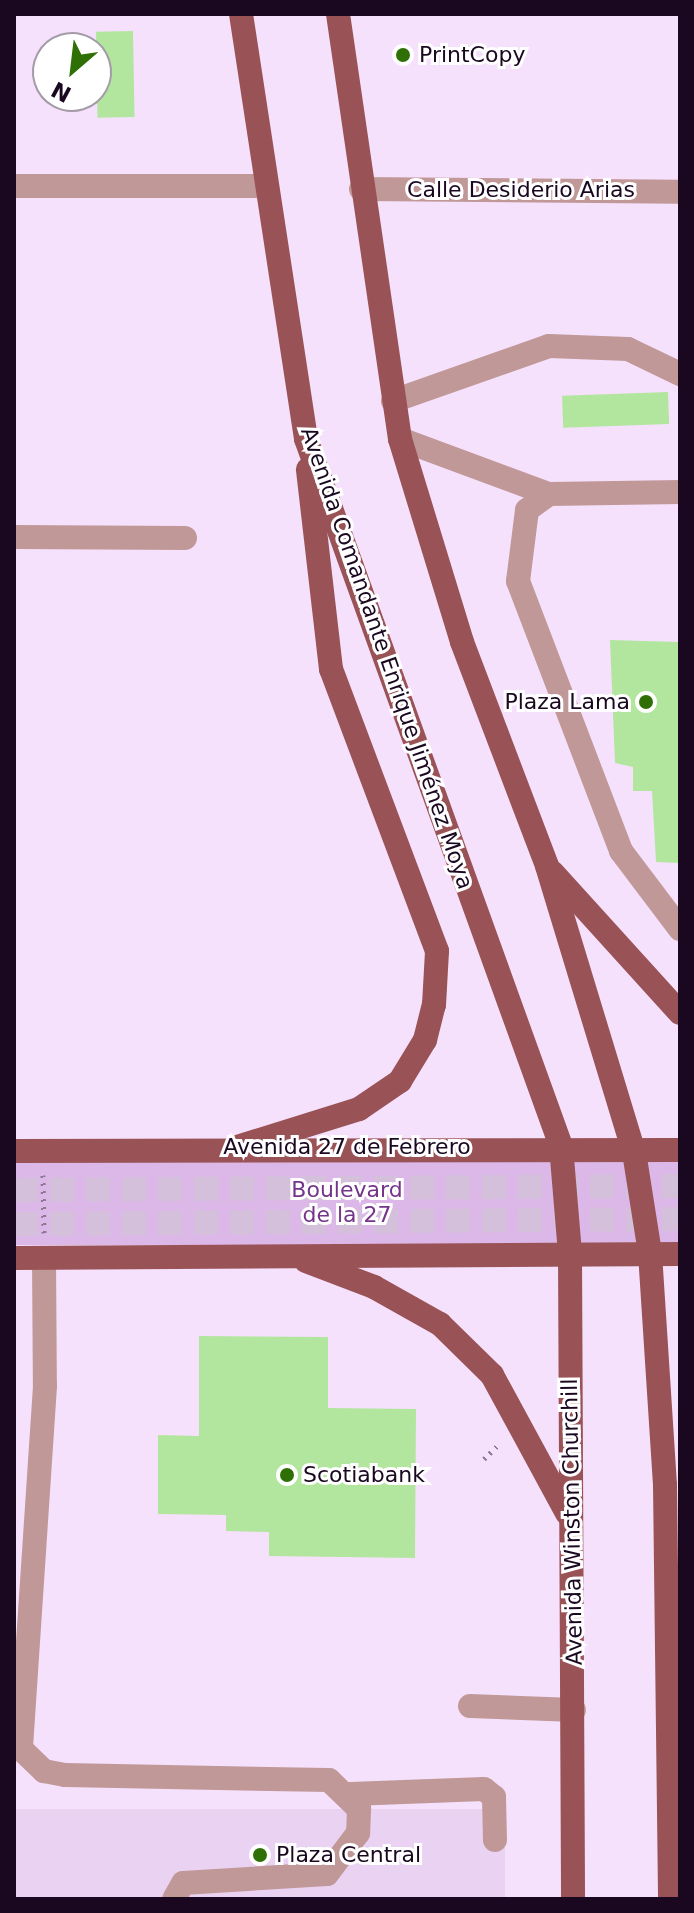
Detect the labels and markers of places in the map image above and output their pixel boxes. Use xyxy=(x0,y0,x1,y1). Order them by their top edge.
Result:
place label: PrintCopy xyxy=(419,42,525,68)
marker: PrintCopy xyxy=(394,46,412,64)
place label: Plaza Lama xyxy=(504,689,630,715)
marker: Plaza Lama xyxy=(637,693,655,711)
place label: Scotiabank xyxy=(303,1462,425,1488)
marker: Scotiabank xyxy=(278,1466,296,1484)
place label: Plaza Central xyxy=(276,1842,421,1868)
marker: Plaza Central xyxy=(251,1846,269,1864)

